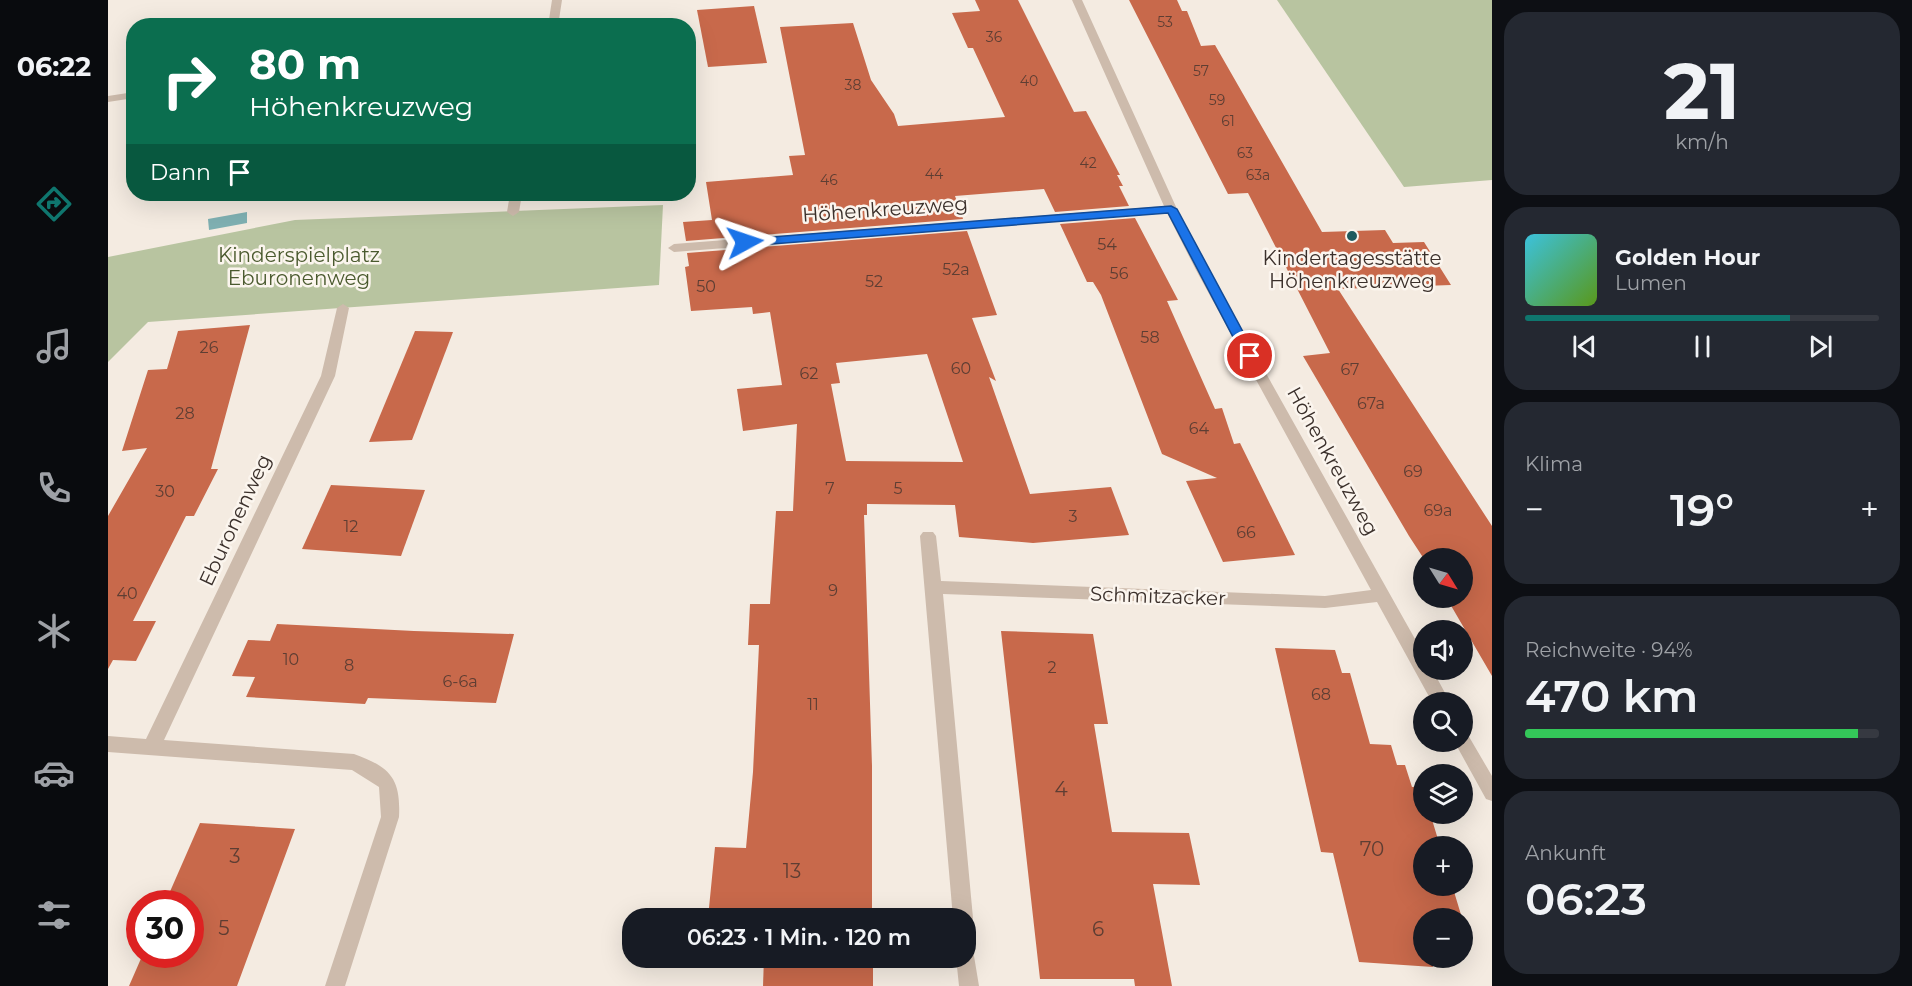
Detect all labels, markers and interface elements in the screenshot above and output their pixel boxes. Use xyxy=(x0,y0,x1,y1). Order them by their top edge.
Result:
house number: 53 xyxy=(1157,13,1173,31)
house number: 36 xyxy=(986,28,1003,46)
text: 80 m xyxy=(249,38,361,90)
icon: right xyxy=(150,42,228,120)
text: 21 xyxy=(1664,43,1740,139)
text: 06:22 xyxy=(17,50,91,83)
house number: 57 xyxy=(1193,62,1209,80)
house number: 40 xyxy=(1020,72,1038,90)
house number: 38 xyxy=(845,76,861,94)
text: Höhenkreuzweg xyxy=(249,90,473,123)
house number: 59 xyxy=(1209,91,1225,109)
house number: 61 xyxy=(1221,112,1235,130)
text: km/h xyxy=(1675,130,1729,154)
house number: 63 xyxy=(1237,144,1253,162)
house number: 42 xyxy=(1079,154,1097,172)
icon: arrive xyxy=(223,156,256,189)
text: Dann xyxy=(150,159,211,186)
house number: 44 xyxy=(925,165,944,183)
house number: 63a xyxy=(1246,166,1270,184)
house number: 46 xyxy=(820,171,838,189)
icon: directions xyxy=(33,183,75,225)
street label: Höhenkreuzweg xyxy=(801,191,969,227)
position arrow xyxy=(713,210,777,274)
marker: Kindertagesstätte Höhenkreuzweg xyxy=(1345,229,1359,243)
house number: 54 xyxy=(1097,235,1117,254)
park label: Kinderspielplatz Eburonenweg xyxy=(218,243,380,290)
text: Golden Hour xyxy=(1615,244,1760,271)
place label: Kindertagesstätte Höhenkreuzweg xyxy=(1262,246,1442,293)
house number: 52a xyxy=(942,260,970,279)
house number: 56 xyxy=(1110,264,1129,283)
text: Lumen xyxy=(1615,271,1687,295)
house number: 52 xyxy=(865,272,883,291)
house number: 50 xyxy=(696,277,716,296)
icon: music xyxy=(33,325,75,367)
house number: 58 xyxy=(1140,328,1160,347)
pin xyxy=(1224,330,1275,381)
icon: previous xyxy=(1568,330,1601,363)
icon: pause xyxy=(1686,330,1719,363)
icon: next xyxy=(1804,330,1837,363)
house number: 26 xyxy=(200,338,219,357)
icon: arrive xyxy=(1233,339,1266,372)
house number: 60 xyxy=(951,359,971,378)
house number: 67 xyxy=(1340,360,1360,379)
house number: 62 xyxy=(800,364,818,383)
street label: Höhenkreuzweg xyxy=(1282,383,1384,539)
house number: 67a xyxy=(1357,394,1385,413)
house number: 28 xyxy=(175,404,195,423)
house number: 64 xyxy=(1189,419,1210,438)
street label: Eburonenweg xyxy=(194,450,276,590)
text: Klima xyxy=(1525,452,1583,476)
house number: 69 xyxy=(1403,462,1423,481)
icon: phone xyxy=(33,467,75,509)
house number: 7 xyxy=(825,479,835,498)
house number: 5 xyxy=(893,479,903,498)
house number: 30 xyxy=(155,482,175,501)
text: 19° xyxy=(1670,482,1734,537)
text: − xyxy=(1525,489,1544,529)
text: + xyxy=(1860,489,1879,529)
house number: 69a xyxy=(1424,501,1452,520)
house number: 3 xyxy=(1068,507,1078,526)
house number: 12 xyxy=(344,517,358,536)
house number: 66 xyxy=(1236,523,1256,542)
north arrow xyxy=(1413,548,1473,608)
map controls xyxy=(1413,548,1473,968)
house number: 9 xyxy=(828,581,838,600)
street label: Schmitzacker xyxy=(1089,582,1227,610)
house number: 40 xyxy=(116,584,138,603)
icon: climate xyxy=(33,610,75,652)
button: sound xyxy=(1413,620,1473,680)
text: Reichweite · 94% xyxy=(1525,638,1693,662)
house number: 10 xyxy=(283,650,299,669)
house number: 8 xyxy=(344,656,354,675)
house number: 2 xyxy=(1047,658,1057,677)
text: 470 km xyxy=(1525,668,1698,723)
house number: 6-6a xyxy=(442,672,478,691)
house number: 68 xyxy=(1311,685,1331,704)
button: search xyxy=(1413,692,1473,752)
house number: 11 xyxy=(807,695,819,714)
icon: car xyxy=(33,752,75,794)
button: layers xyxy=(1413,764,1473,824)
house number: 4 xyxy=(1054,777,1068,801)
button: + xyxy=(1413,836,1473,896)
house number: 70 xyxy=(1360,837,1384,861)
text: Ankunft xyxy=(1525,841,1606,865)
house number: 3 xyxy=(229,844,241,868)
house number: 13 xyxy=(783,859,801,883)
text: 06:23 xyxy=(1525,871,1647,926)
speed limit sign: 30 xyxy=(126,890,204,968)
icon: filters xyxy=(33,894,75,936)
button: − xyxy=(1413,908,1473,968)
house number: 5 xyxy=(218,916,230,940)
house number: 6 xyxy=(1092,917,1104,941)
text: 06:23 · 1 Min. · 120 m xyxy=(687,924,911,951)

